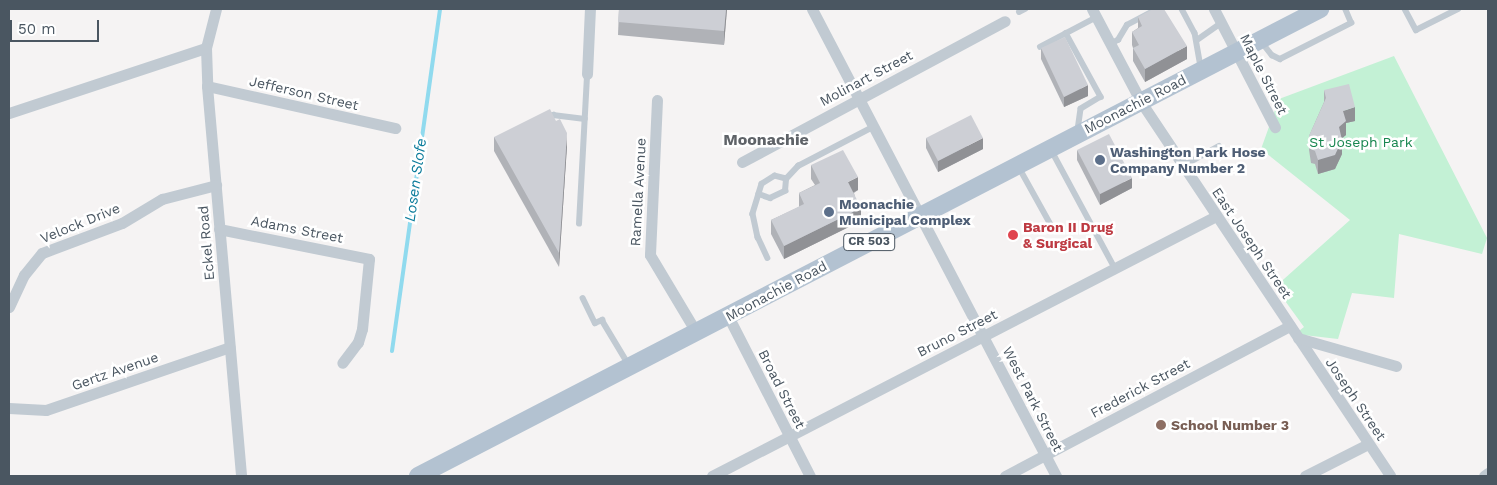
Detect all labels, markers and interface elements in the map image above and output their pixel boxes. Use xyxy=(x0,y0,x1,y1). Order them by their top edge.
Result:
scale bar xyxy=(12,10,101,42)
text: 50 m xyxy=(18,20,55,38)
street label: Maple Street xyxy=(1237,31,1291,117)
street label: Molinart Street xyxy=(817,46,915,110)
street label: Moonachie Road xyxy=(1081,71,1189,137)
street label: Jefferson Street xyxy=(248,72,360,114)
district label: Moonachie xyxy=(723,130,809,150)
park label: St Joseph Park xyxy=(1309,134,1413,150)
water label: Losen Slofe xyxy=(401,137,431,223)
street label: Ramella Avenue xyxy=(627,137,649,247)
place label: Washington Park Hose Company Number 2 xyxy=(1110,144,1266,176)
marker: Washington Park Hose Company Number 2 xyxy=(1094,154,1106,166)
street label: East Joseph Street xyxy=(1208,184,1296,302)
place label: Moonachie Municipal Complex xyxy=(839,196,971,228)
street label: Velock Drive xyxy=(38,199,122,247)
street label: Eckel Road xyxy=(194,205,218,281)
marker: Moonachie Municipal Complex xyxy=(823,206,835,218)
street label: Adams Street xyxy=(250,212,344,246)
place label: Baron II Drug & Surgical xyxy=(1023,219,1113,252)
marker: Baron II Drug & Surgical xyxy=(1007,229,1019,241)
road number: CR 503 xyxy=(843,232,895,252)
street label: Moonachie Road xyxy=(722,257,830,325)
street label: Bruno Street xyxy=(914,306,1000,360)
street label: West Park Street xyxy=(999,343,1067,455)
street label: Broad Street xyxy=(755,347,809,431)
street label: Gertz Avenue xyxy=(69,348,161,394)
street label: Joseph Street xyxy=(1322,354,1390,444)
street label: Frederick Street xyxy=(1087,355,1193,421)
place label: School Number 3 xyxy=(1171,417,1289,433)
marker: School Number 3 xyxy=(1155,419,1167,431)

